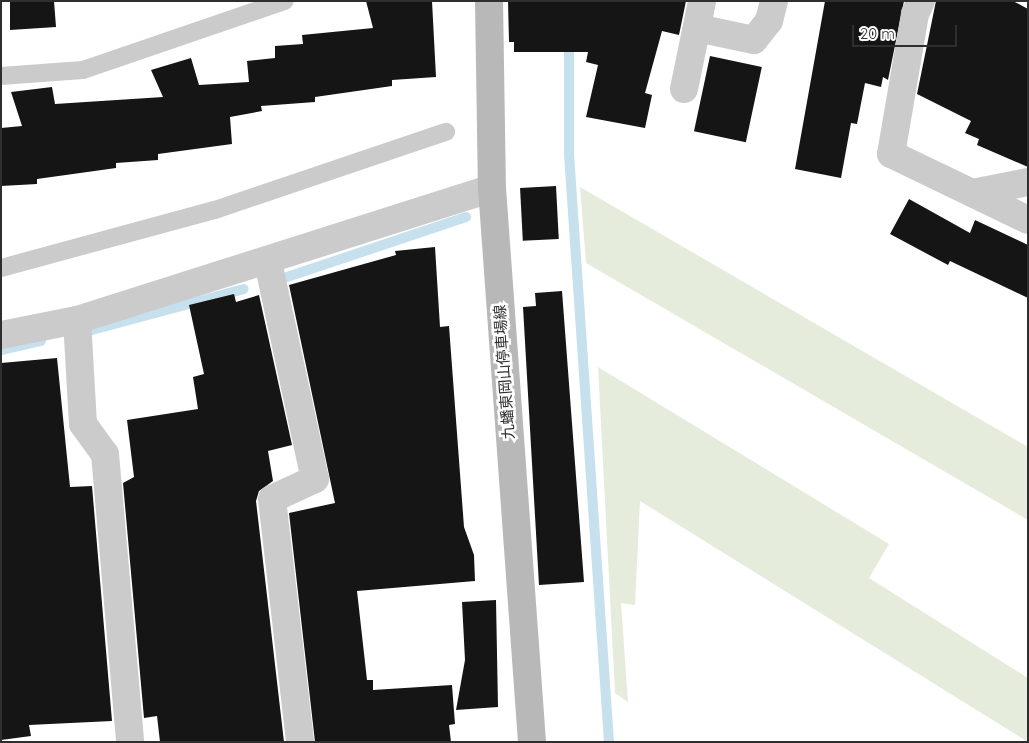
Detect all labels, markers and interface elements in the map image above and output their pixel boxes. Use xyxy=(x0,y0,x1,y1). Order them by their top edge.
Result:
scale bar xyxy=(854,15,959,47)
text: 20 m xyxy=(860,24,895,43)
street label: 九蟠東岡山停車場線 xyxy=(490,304,518,440)

